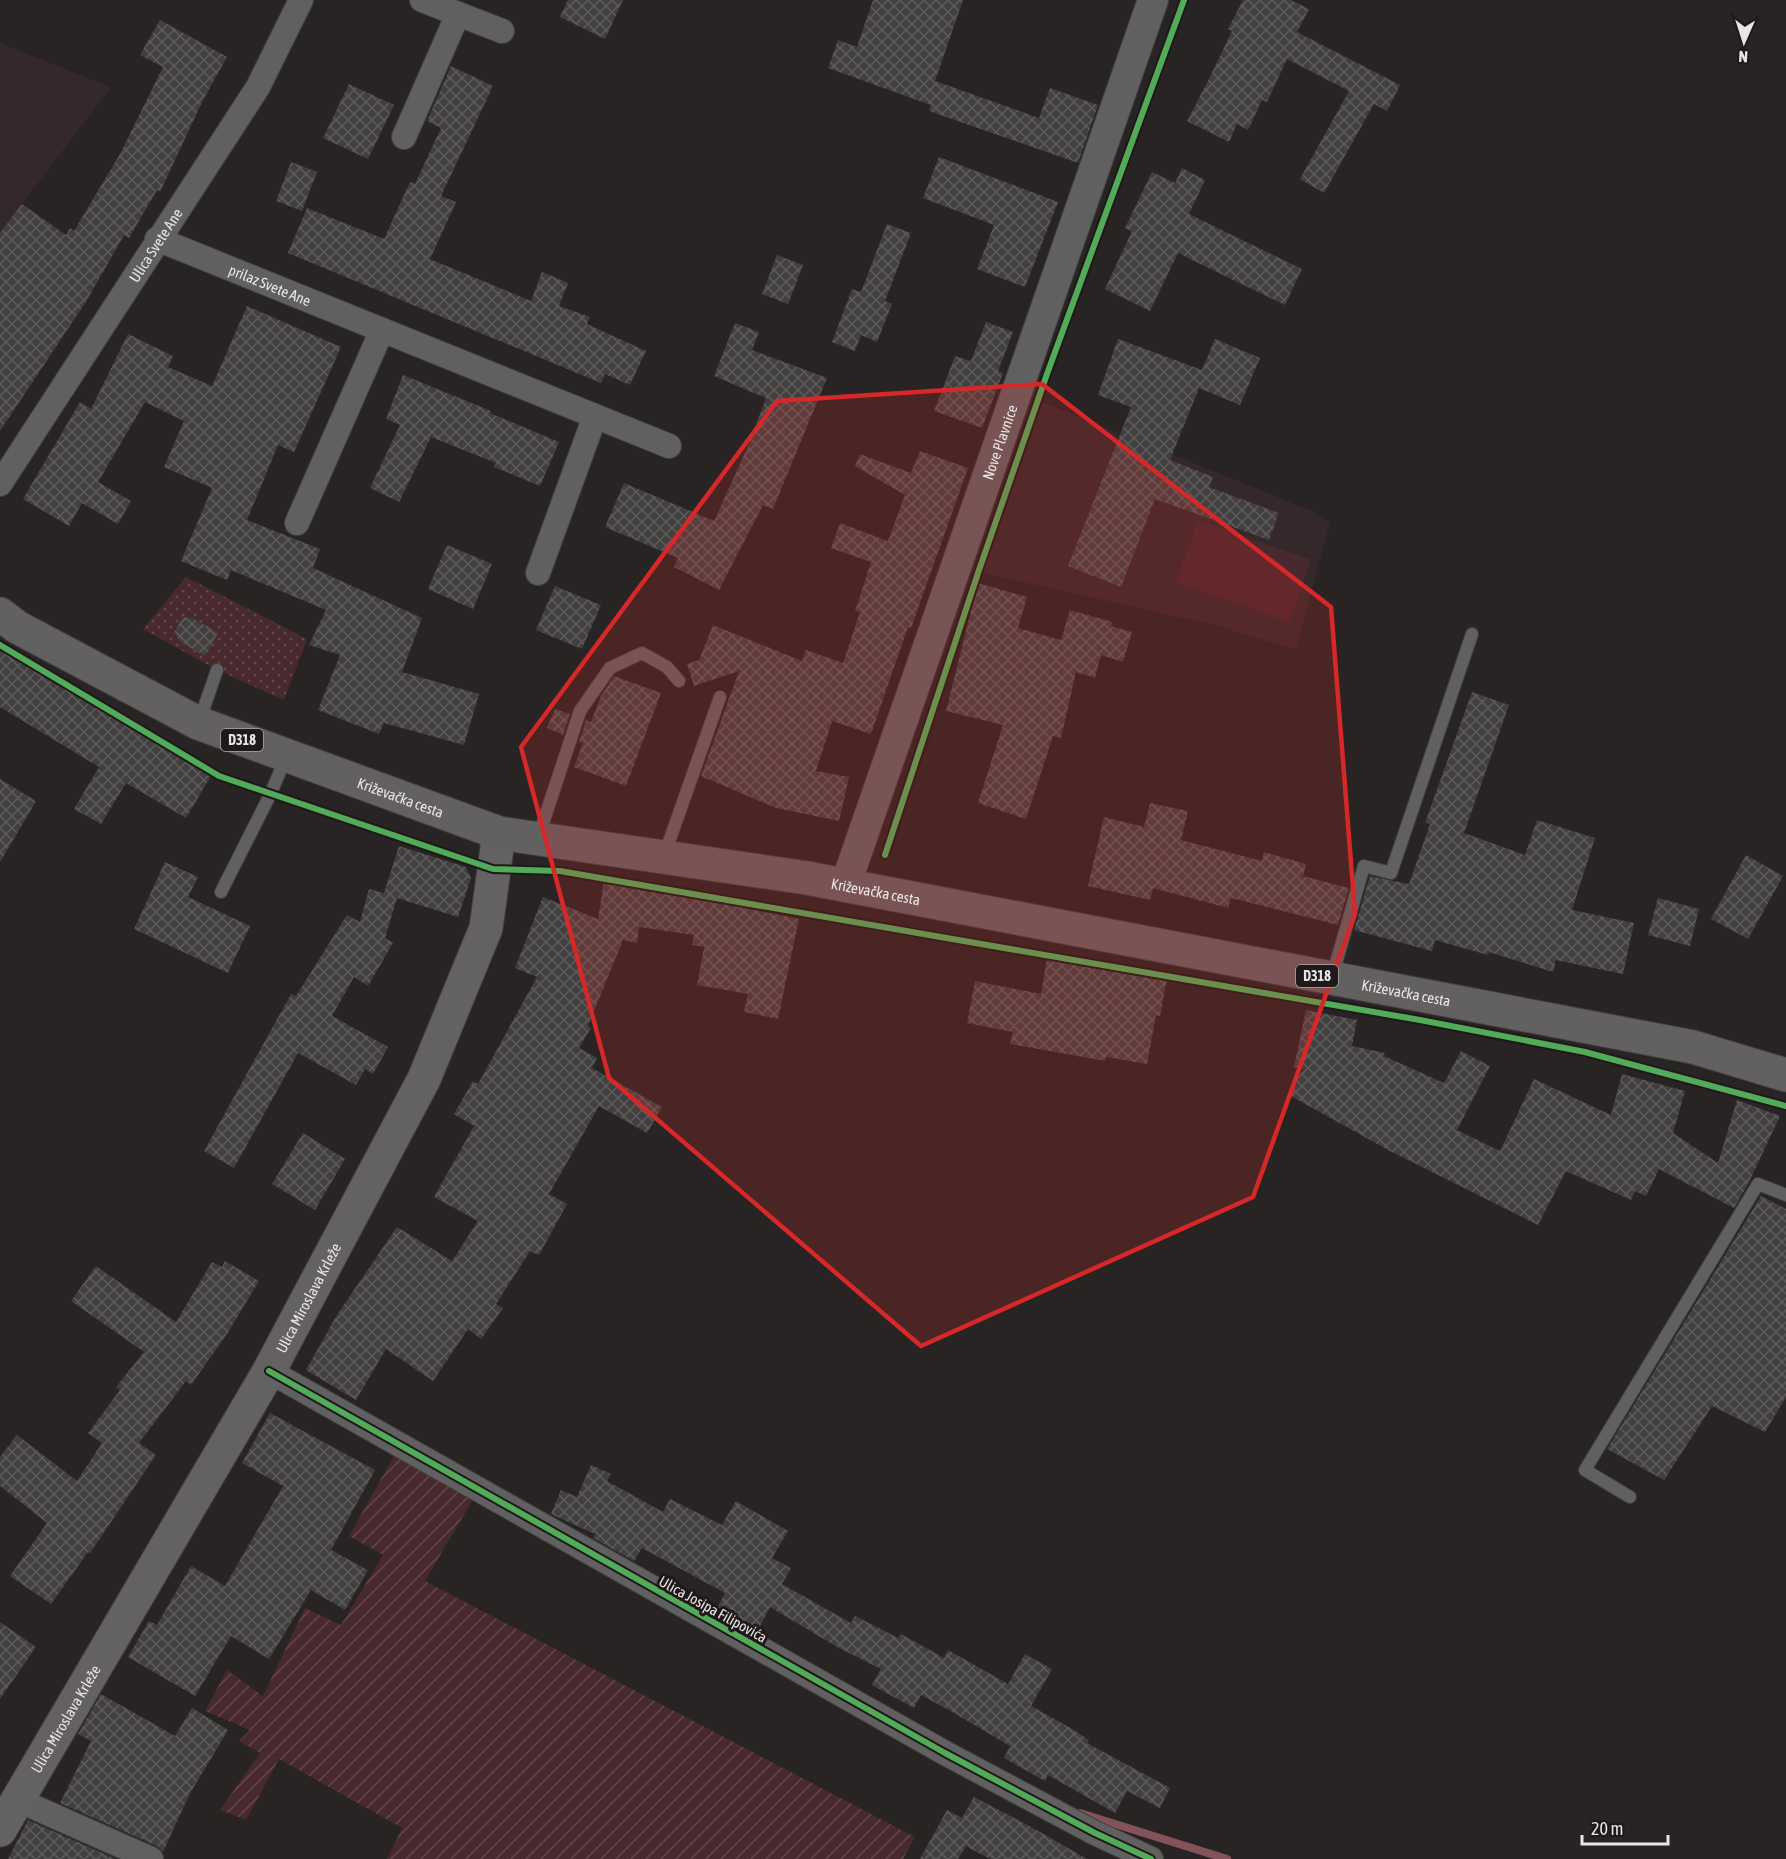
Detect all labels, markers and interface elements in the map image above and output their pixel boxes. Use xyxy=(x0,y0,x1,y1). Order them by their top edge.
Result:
north arrow xyxy=(1714,12,1774,72)
text: N xyxy=(1738,48,1748,66)
street label: Ulica Svete Ane xyxy=(125,205,186,285)
street label: prilaz Svete Ane xyxy=(227,261,314,309)
street label: Nove Plavnice xyxy=(978,402,1020,482)
road number: D318 xyxy=(221,729,263,751)
street label: Križevačka cesta xyxy=(355,774,446,821)
street label: Križevačka cesta xyxy=(830,874,922,908)
road number: D318 xyxy=(1296,965,1338,987)
street label: Križevačka cesta xyxy=(1360,975,1452,1009)
street label: Ulica Miroslava Krleže xyxy=(272,1240,344,1355)
street label: Ulica Josipa Filipovića xyxy=(656,1572,770,1646)
street label: Ulica Miroslava Krleže xyxy=(27,1662,103,1776)
scale bar xyxy=(1582,1808,1668,1846)
text: 20 m xyxy=(1591,1818,1623,1839)

